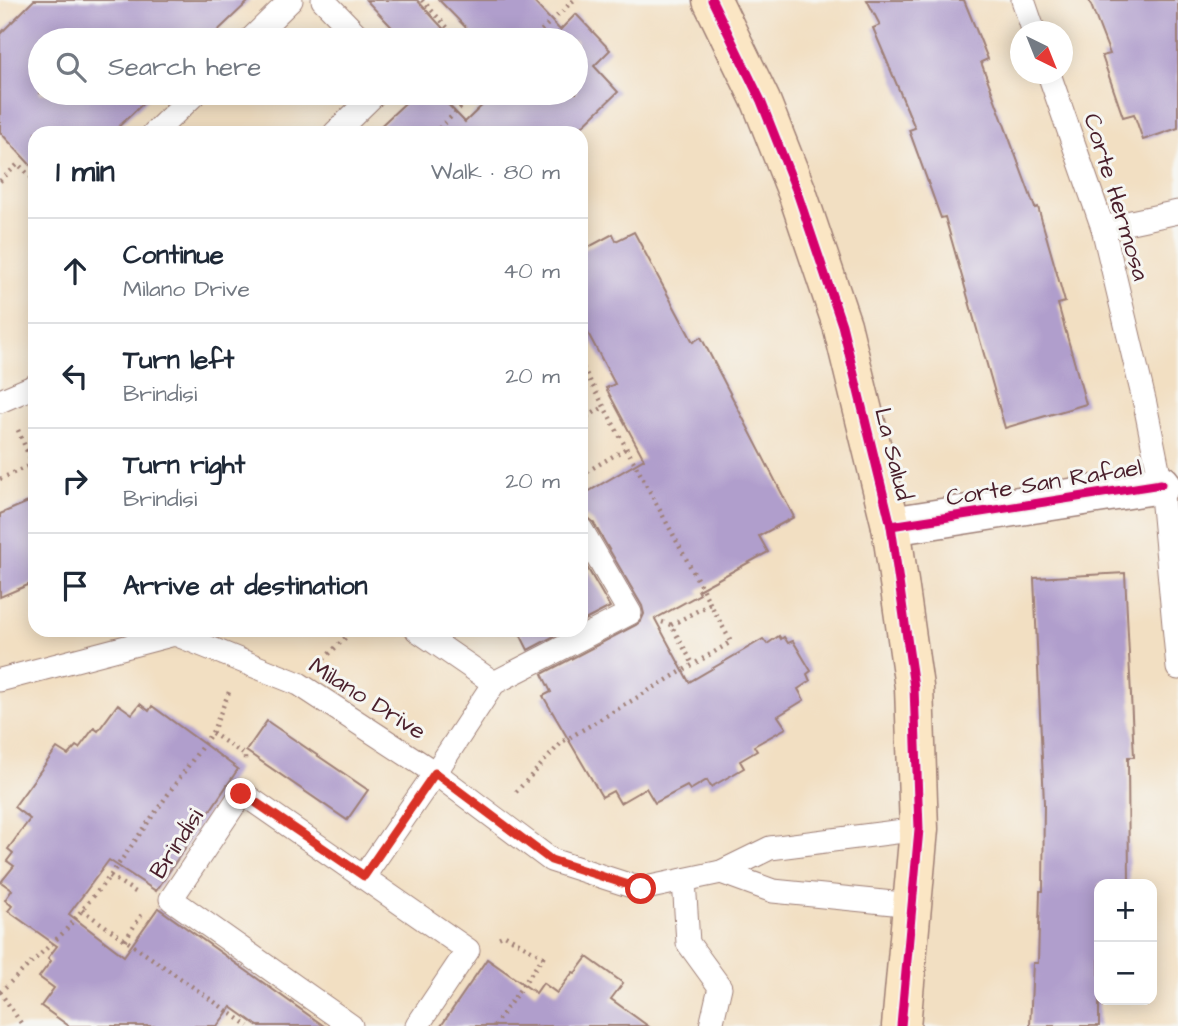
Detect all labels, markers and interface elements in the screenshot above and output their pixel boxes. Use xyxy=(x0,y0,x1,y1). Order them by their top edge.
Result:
north arrow xyxy=(1010,21,1073,84)
search box xyxy=(28,28,588,105)
icon: search xyxy=(52,48,90,86)
text: Search here xyxy=(108,49,261,85)
street label: Corte Hermosa xyxy=(1074,109,1158,285)
text: 1 min xyxy=(56,151,115,193)
text: Walk · 80 m xyxy=(431,156,560,188)
text: Continue xyxy=(123,237,224,273)
icon: ahead xyxy=(56,252,94,290)
text: 40 m xyxy=(503,255,560,287)
text: Milano Drive xyxy=(123,273,250,305)
text: Turn left xyxy=(123,342,234,378)
icon: left xyxy=(56,357,94,395)
text: 20 m xyxy=(505,360,560,392)
text: Brindisi xyxy=(123,378,197,410)
street label: La Salud xyxy=(865,404,921,504)
text: Turn right xyxy=(123,447,245,483)
street label: Corte San Rafael xyxy=(944,451,1144,515)
icon: right xyxy=(56,462,94,500)
text: 20 m xyxy=(505,465,560,497)
text: Brindisi xyxy=(123,483,197,515)
icon: arrive xyxy=(56,567,94,605)
text: Arrive at destination xyxy=(123,568,368,604)
street label: Milano Drive xyxy=(302,649,432,749)
route end xyxy=(225,778,256,809)
street label: Brindisi xyxy=(142,802,213,886)
route start xyxy=(625,873,656,904)
map controls xyxy=(1094,879,1157,1005)
button: + xyxy=(1094,879,1157,942)
button: − xyxy=(1094,942,1157,1005)

